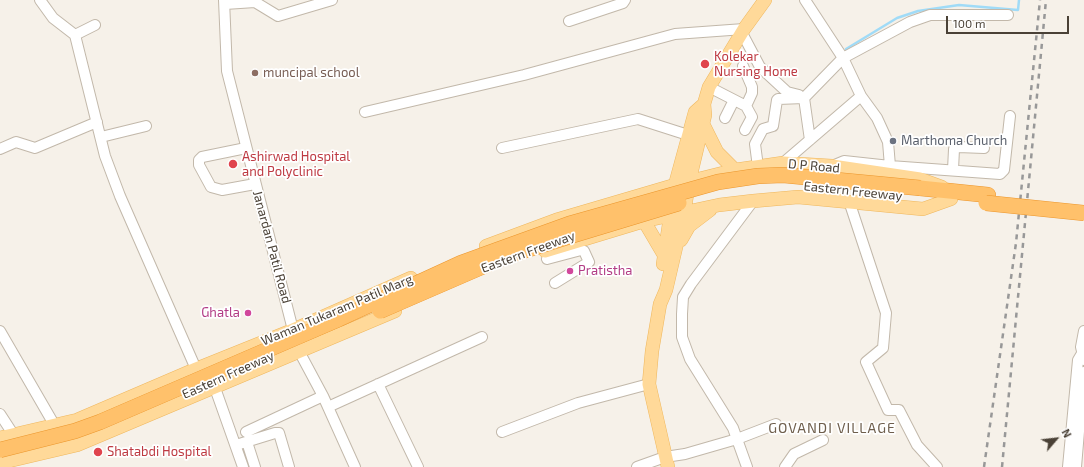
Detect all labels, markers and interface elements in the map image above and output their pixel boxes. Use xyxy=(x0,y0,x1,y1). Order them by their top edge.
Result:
scale bar xyxy=(948,8,1071,34)
text: 100 m xyxy=(953,16,985,30)
place label: Kolekar Nursing Home xyxy=(714,49,798,80)
marker: Kolekar Nursing Home xyxy=(699,58,711,70)
place label: muncipal school xyxy=(263,65,360,81)
marker: muncipal school xyxy=(250,68,260,78)
place label: Marthoma Church xyxy=(901,133,1007,149)
marker: Marthoma Church xyxy=(888,136,898,146)
place label: Ashirwad Hospital and Polyclinic xyxy=(242,149,350,180)
street label: D P Road xyxy=(787,156,841,176)
marker: Ashirwad Hospital and Polyclinic xyxy=(227,158,239,170)
street label: Eastern Freeway xyxy=(803,178,903,204)
street label: Janardan Patil Road xyxy=(249,189,295,305)
street label: Eastern Freeway xyxy=(479,228,577,276)
place label: Pratistha xyxy=(578,263,632,279)
marker: Pratistha xyxy=(565,266,575,276)
street label: Waman Tukaram Patil Marg xyxy=(259,271,415,349)
place label: Ghatla xyxy=(201,305,240,321)
marker: Ghatla xyxy=(243,308,253,318)
street label: Eastern Freeway xyxy=(180,348,276,402)
north arrow xyxy=(1036,419,1076,459)
district label: GOVANDI VILLAGE xyxy=(768,420,896,436)
text: N xyxy=(1059,427,1075,440)
place label: Shatabdi Hospital xyxy=(107,444,211,460)
marker: Shatabdi Hospital xyxy=(92,446,104,458)

